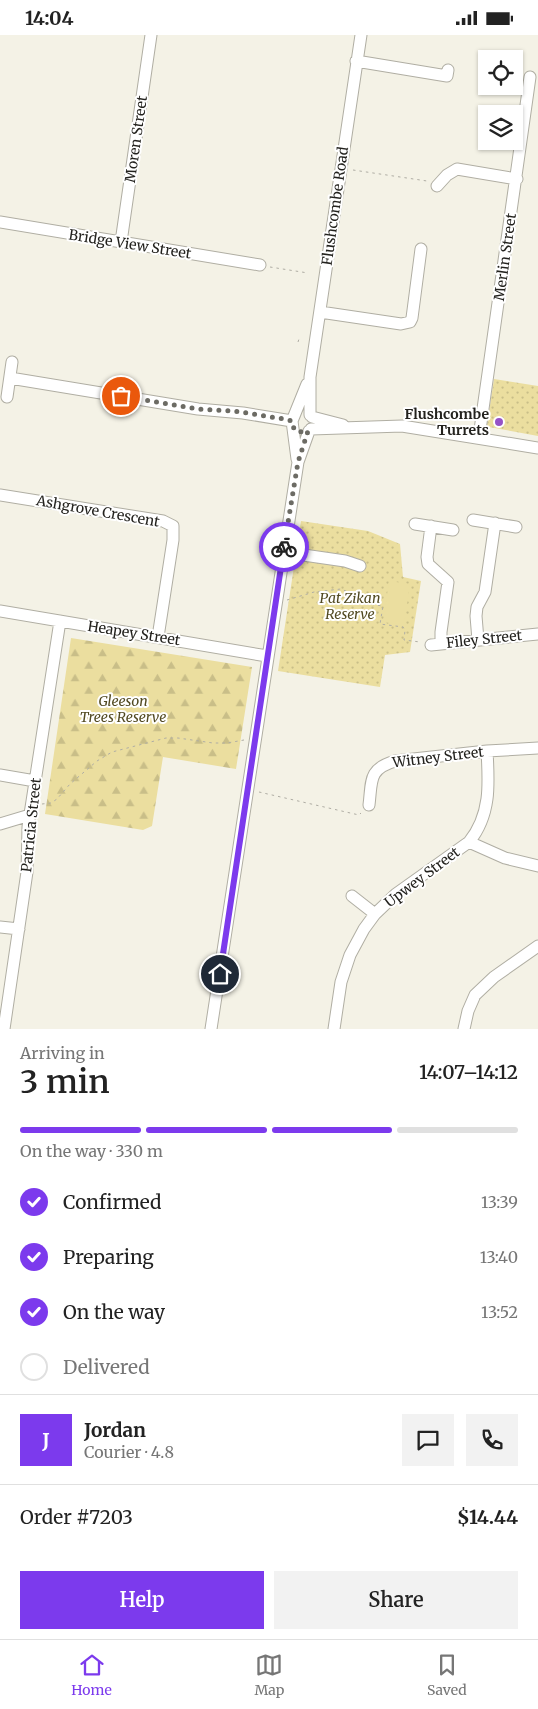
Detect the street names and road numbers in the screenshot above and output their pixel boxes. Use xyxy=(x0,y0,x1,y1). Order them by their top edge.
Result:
street label: Moren Street xyxy=(121,94,151,184)
street label: Flushcombe Road xyxy=(318,145,352,266)
street label: Merlin Street xyxy=(490,211,520,302)
street label: Bridge View Street xyxy=(67,225,193,263)
street label: Ashgrove Crescent xyxy=(34,491,162,531)
street label: Heapey Street xyxy=(86,617,182,649)
street label: Filey Street xyxy=(445,626,523,652)
street label: Witney Street xyxy=(390,742,485,772)
street label: Patricia Street xyxy=(17,776,45,873)
street label: Upwey Street xyxy=(381,843,464,911)

